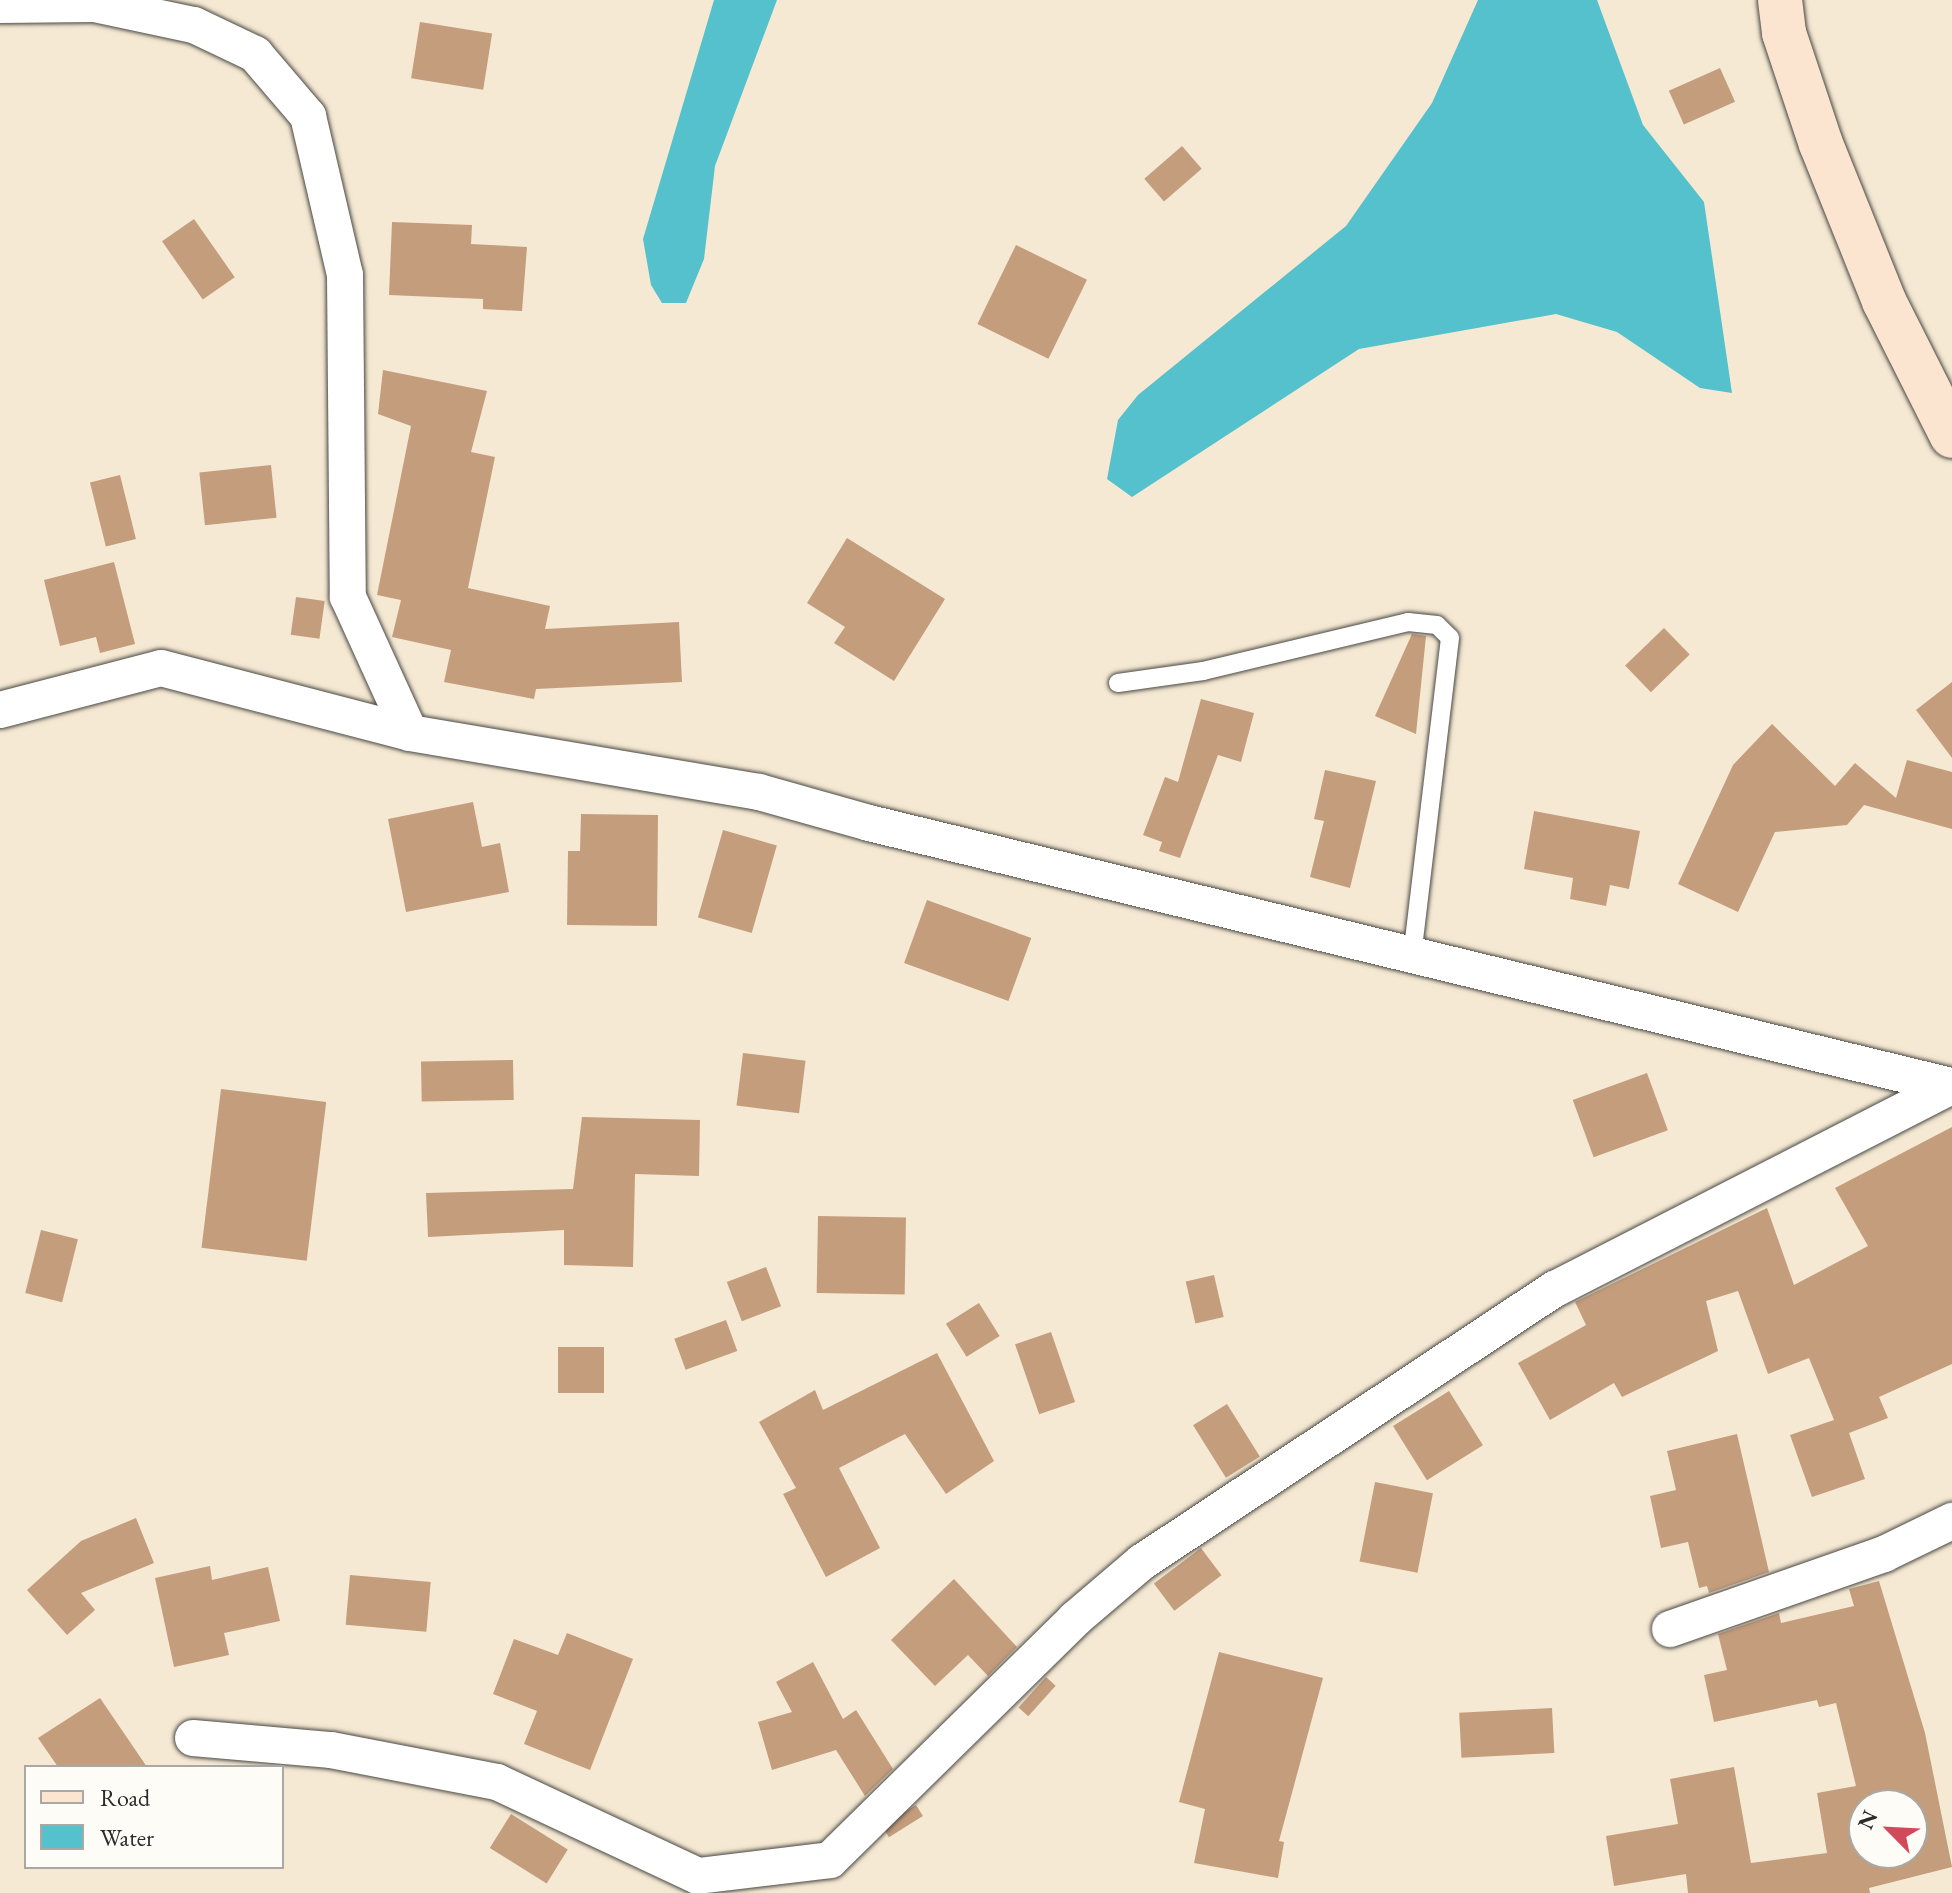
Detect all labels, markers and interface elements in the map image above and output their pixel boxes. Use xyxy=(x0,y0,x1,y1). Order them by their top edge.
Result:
legend xyxy=(24,1765,284,1869)
text: Road xyxy=(100,1782,150,1813)
north arrow xyxy=(1848,1789,1928,1869)
text: N xyxy=(1851,1806,1884,1834)
text: Water xyxy=(100,1822,154,1853)

